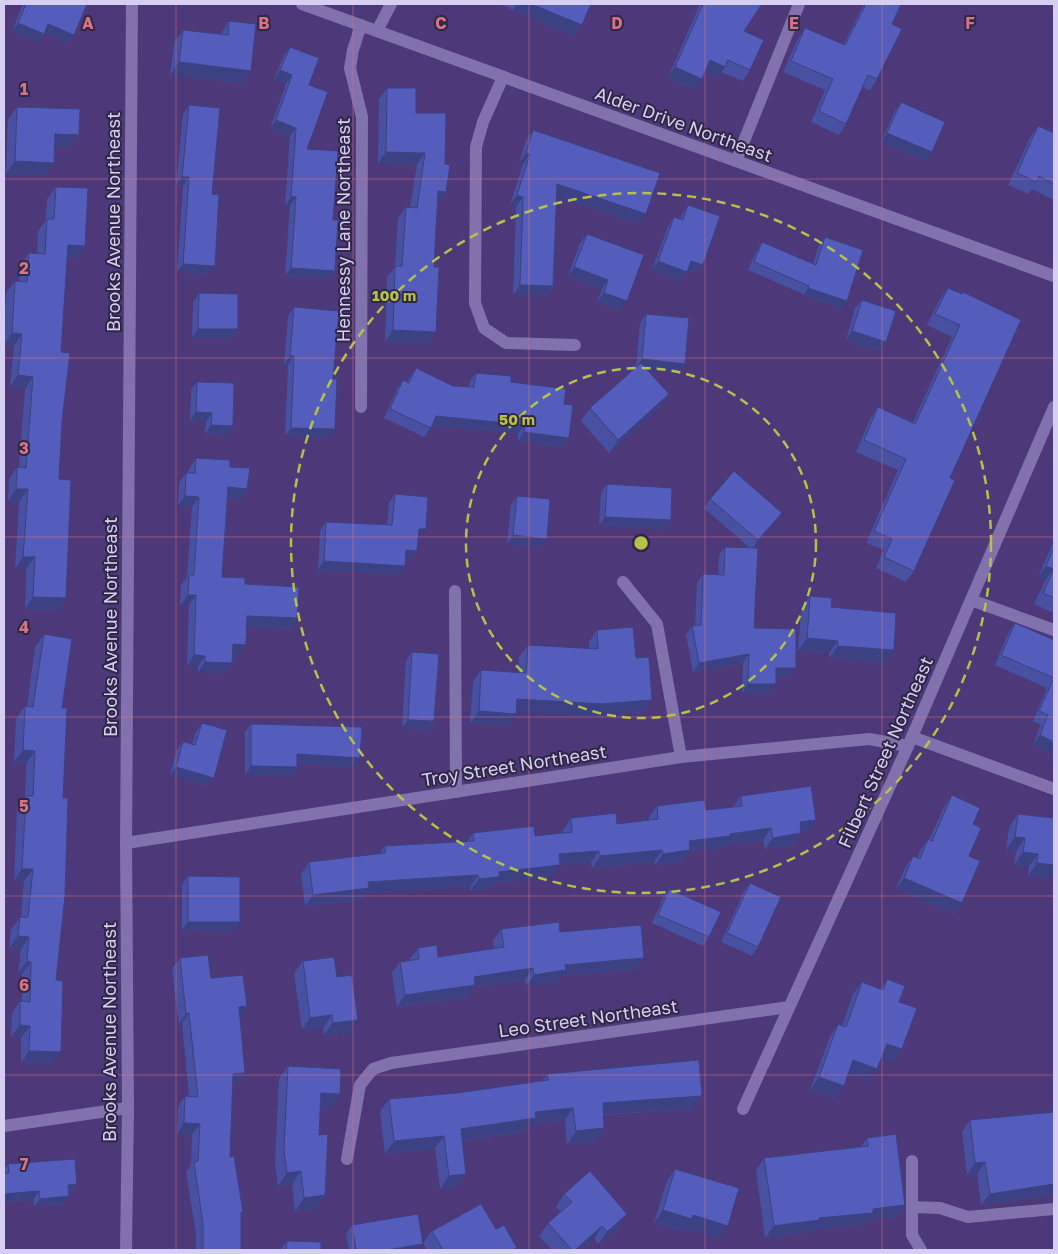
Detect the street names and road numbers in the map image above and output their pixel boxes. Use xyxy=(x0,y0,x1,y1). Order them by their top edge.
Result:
street label: Alder Drive Northeast xyxy=(592,82,776,166)
street label: Brooks Avenue Northeast xyxy=(102,112,124,332)
street label: Hennessy Lane Northeast xyxy=(332,118,354,342)
street label: Brooks Avenue Northeast xyxy=(99,517,121,737)
street label: Filbert Street Northeast xyxy=(833,653,937,851)
street label: Troy Street Northeast xyxy=(420,740,608,790)
street label: Brooks Avenue Northeast xyxy=(98,922,120,1142)
street label: Leo Street Northeast xyxy=(497,995,679,1041)

